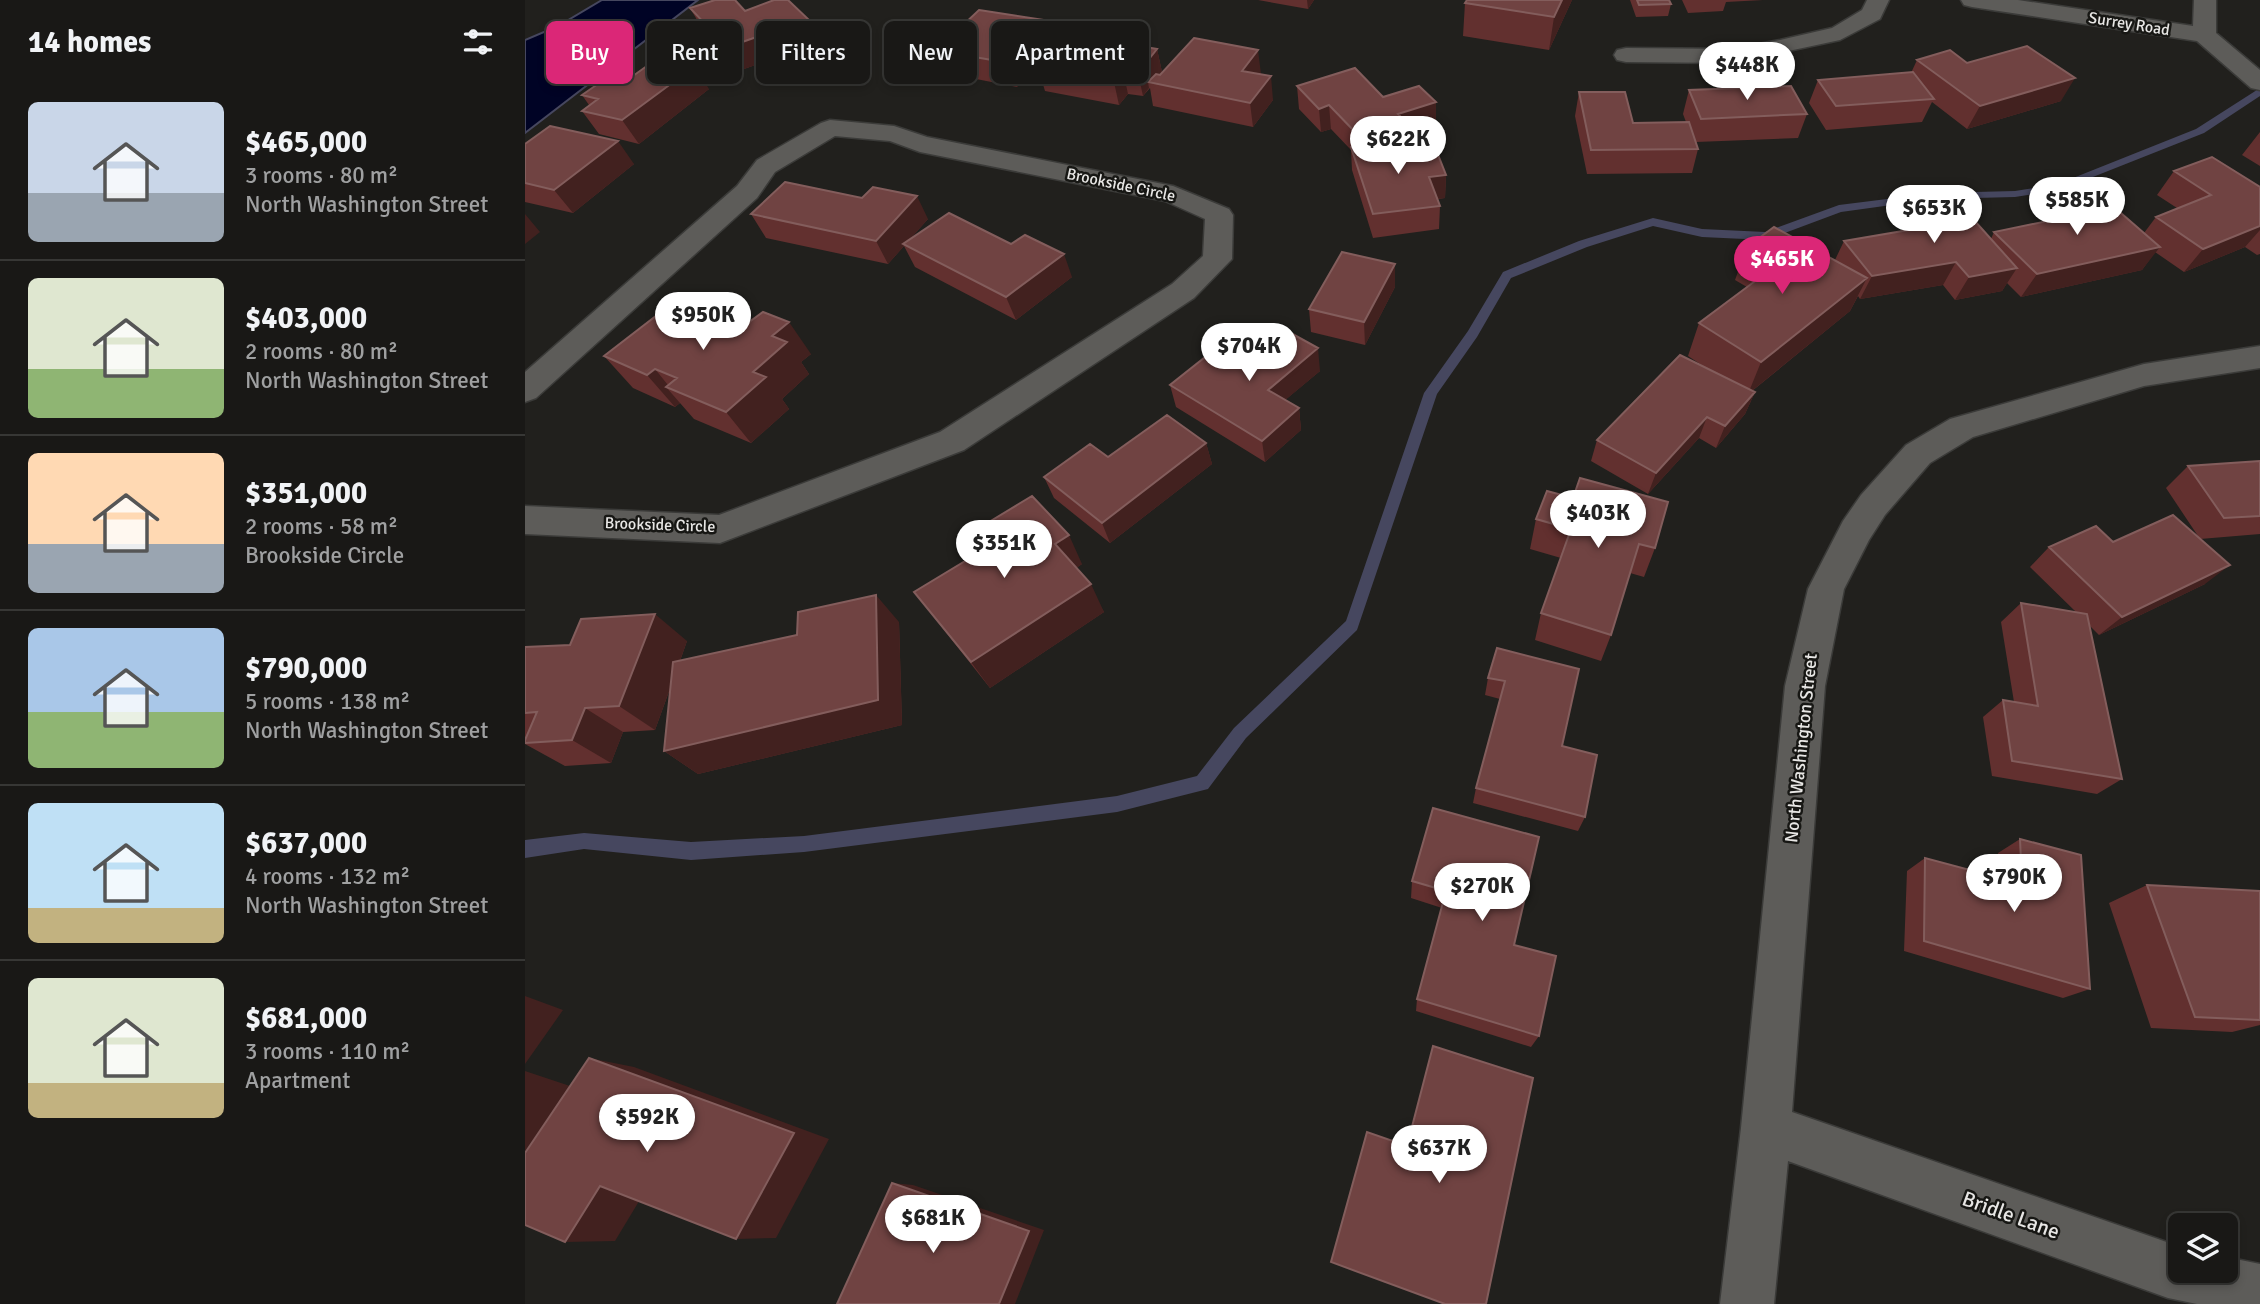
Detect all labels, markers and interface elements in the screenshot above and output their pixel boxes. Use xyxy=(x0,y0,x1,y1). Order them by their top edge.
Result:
street label: Surrey Road xyxy=(2087,8,2171,40)
chip: Buy xyxy=(546,21,633,84)
chip: Rent xyxy=(647,21,742,84)
chip: Filters xyxy=(756,21,870,84)
chip: New xyxy=(884,21,977,84)
chip: Apartment xyxy=(991,21,1149,84)
icon: filters xyxy=(459,23,497,61)
text: 14 homes xyxy=(28,24,151,61)
pin: $448K xyxy=(1698,42,1796,102)
text: $448K xyxy=(1715,50,1779,79)
pin: $622K xyxy=(1349,116,1447,176)
text: $465,000 xyxy=(245,124,367,161)
text: $622K xyxy=(1366,124,1430,153)
icon: home xyxy=(84,130,168,214)
text: 3 rooms · 80 m² xyxy=(245,161,398,190)
street label: Brookside Circle xyxy=(1065,164,1177,206)
pin: $585K xyxy=(2028,177,2126,237)
text: $585K xyxy=(2045,185,2109,214)
pin: $653K xyxy=(1885,186,1983,245)
text: North Washington Street xyxy=(245,190,488,219)
text: $653K xyxy=(1902,193,1966,222)
pin: $465K xyxy=(1733,236,1831,296)
text: $465K xyxy=(1750,244,1814,273)
pin: $950K xyxy=(654,292,752,352)
text: $403,000 xyxy=(245,300,367,337)
text: $950K xyxy=(671,300,735,329)
icon: home xyxy=(84,306,168,390)
pin: $704K xyxy=(1200,324,1298,383)
text: $704K xyxy=(1217,331,1281,360)
text: 2 rooms · 80 m² xyxy=(245,337,398,366)
text: North Washington Street xyxy=(245,366,488,395)
text: $351,000 xyxy=(245,475,367,512)
icon: home xyxy=(84,481,168,565)
pin: $403K xyxy=(1549,490,1647,550)
text: $403K xyxy=(1566,498,1630,527)
text: 2 rooms · 58 m² xyxy=(245,512,398,541)
street label: Brookside Circle xyxy=(604,513,716,537)
pin: $351K xyxy=(955,520,1053,580)
text: $351K xyxy=(972,528,1036,557)
text: Brookside Circle xyxy=(245,541,404,570)
text: $790,000 xyxy=(245,650,367,687)
street label: North Washington Street xyxy=(1780,652,1822,844)
icon: home xyxy=(84,656,168,740)
text: 5 rooms · 138 m² xyxy=(245,687,410,716)
text: North Washington Street xyxy=(245,716,488,745)
text: $637,000 xyxy=(245,825,367,862)
icon: home xyxy=(84,831,168,915)
pin: $790K xyxy=(1965,855,2063,914)
text: 4 rooms · 132 m² xyxy=(245,862,410,891)
text: $790K xyxy=(1982,862,2046,891)
pin: $270K xyxy=(1433,864,1531,923)
text: $270K xyxy=(1450,871,1514,900)
text: North Washington Street xyxy=(245,891,488,920)
text: $681,000 xyxy=(245,1000,367,1037)
icon: home xyxy=(84,1006,168,1090)
text: 3 rooms · 110 m² xyxy=(245,1037,410,1066)
text: Apartment xyxy=(245,1066,350,1095)
pin: $592K xyxy=(598,1094,696,1154)
text: $592K xyxy=(615,1102,679,1131)
pin: $637K xyxy=(1390,1126,1488,1185)
text: $637K xyxy=(1407,1133,1471,1162)
street label: Bridle Lane xyxy=(1959,1185,2063,1245)
pin: $681K xyxy=(884,1196,982,1255)
text: $681K xyxy=(901,1203,965,1232)
map controls xyxy=(2168,1213,2238,1283)
button: layers xyxy=(2168,1213,2238,1283)

